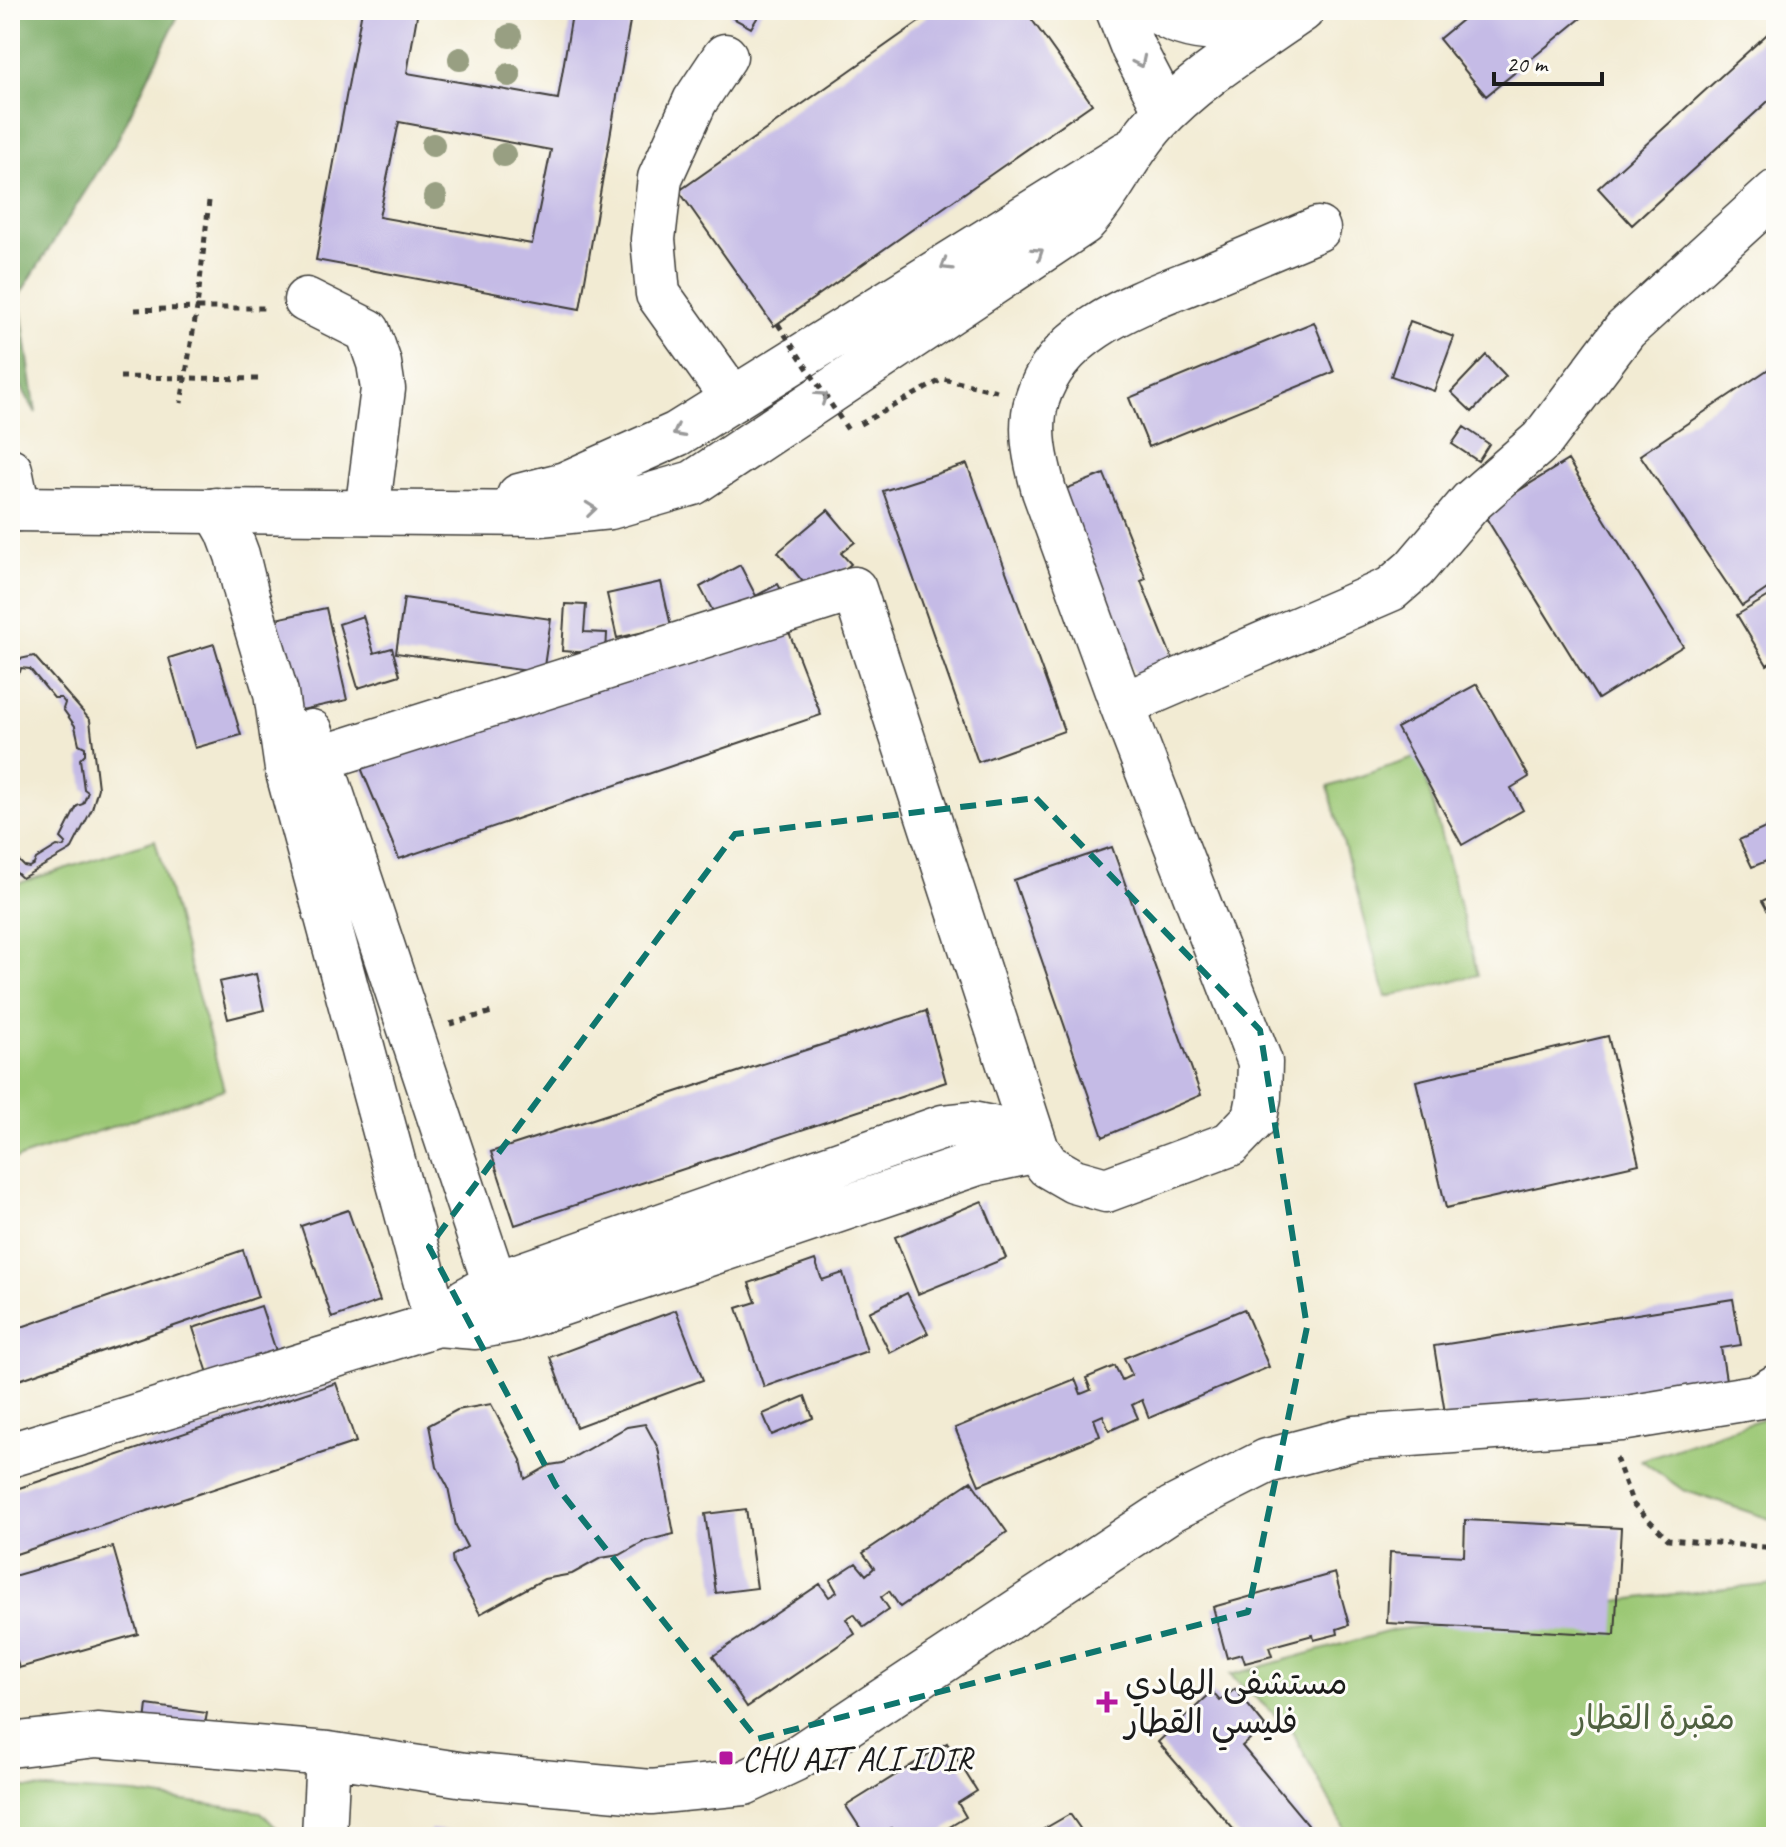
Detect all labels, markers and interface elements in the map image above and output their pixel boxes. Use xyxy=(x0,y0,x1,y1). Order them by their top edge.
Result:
scale bar xyxy=(1494,36,1602,86)
text: 20 m xyxy=(1506,49,1549,79)
one-way arrow xyxy=(1130,53,1146,68)
one-way arrow xyxy=(1029,248,1044,263)
one-way arrow xyxy=(940,256,955,271)
one-way arrow xyxy=(813,392,828,407)
one-way arrow xyxy=(672,422,687,438)
one-way arrow xyxy=(585,500,598,517)
place label: مستشفى الهادي فليسي القطار xyxy=(1122,1661,1347,1751)
marker: مستشفى الهادي فليسي القطار xyxy=(1096,1691,1118,1713)
park label: مقبرة القطار xyxy=(1570,1696,1735,1739)
place label: CHU AIT ALI IDIR xyxy=(742,1737,975,1780)
marker: CHU AIT ALI IDIR xyxy=(717,1749,735,1767)

